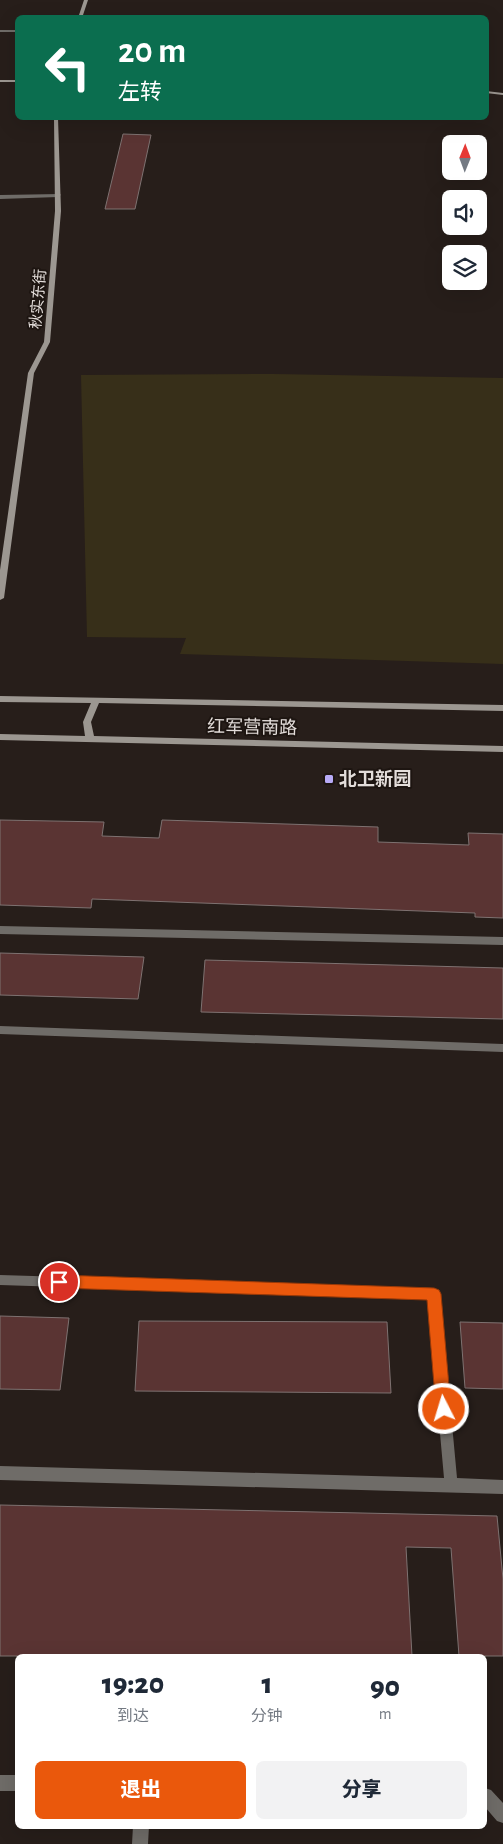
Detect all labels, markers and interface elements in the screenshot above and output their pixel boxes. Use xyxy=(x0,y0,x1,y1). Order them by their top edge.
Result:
text: 20 m xyxy=(118,34,186,69)
icon: left xyxy=(35,35,100,100)
text: 左转 xyxy=(118,81,162,103)
north arrow xyxy=(442,135,488,180)
map controls xyxy=(442,135,487,290)
button: sound xyxy=(442,190,487,235)
button: layers xyxy=(442,245,487,290)
street label: 秋实东街 xyxy=(27,268,49,330)
street label: 红军营南路 xyxy=(207,716,297,738)
place label: 北卫新园 xyxy=(339,769,411,789)
marker: 北卫新园 xyxy=(323,773,335,785)
pin xyxy=(38,1261,80,1303)
icon: arrive xyxy=(45,1268,73,1296)
position arrow xyxy=(417,1382,469,1434)
text: 19:20 xyxy=(102,1669,164,1699)
text: 1 xyxy=(262,1669,273,1699)
text: 90 xyxy=(370,1672,400,1702)
text: m xyxy=(379,1706,391,1722)
text: 到达 xyxy=(117,1708,149,1724)
text: 分钟 xyxy=(251,1708,283,1724)
button: 退出 xyxy=(35,1761,246,1819)
button: 分享 xyxy=(256,1761,467,1819)

